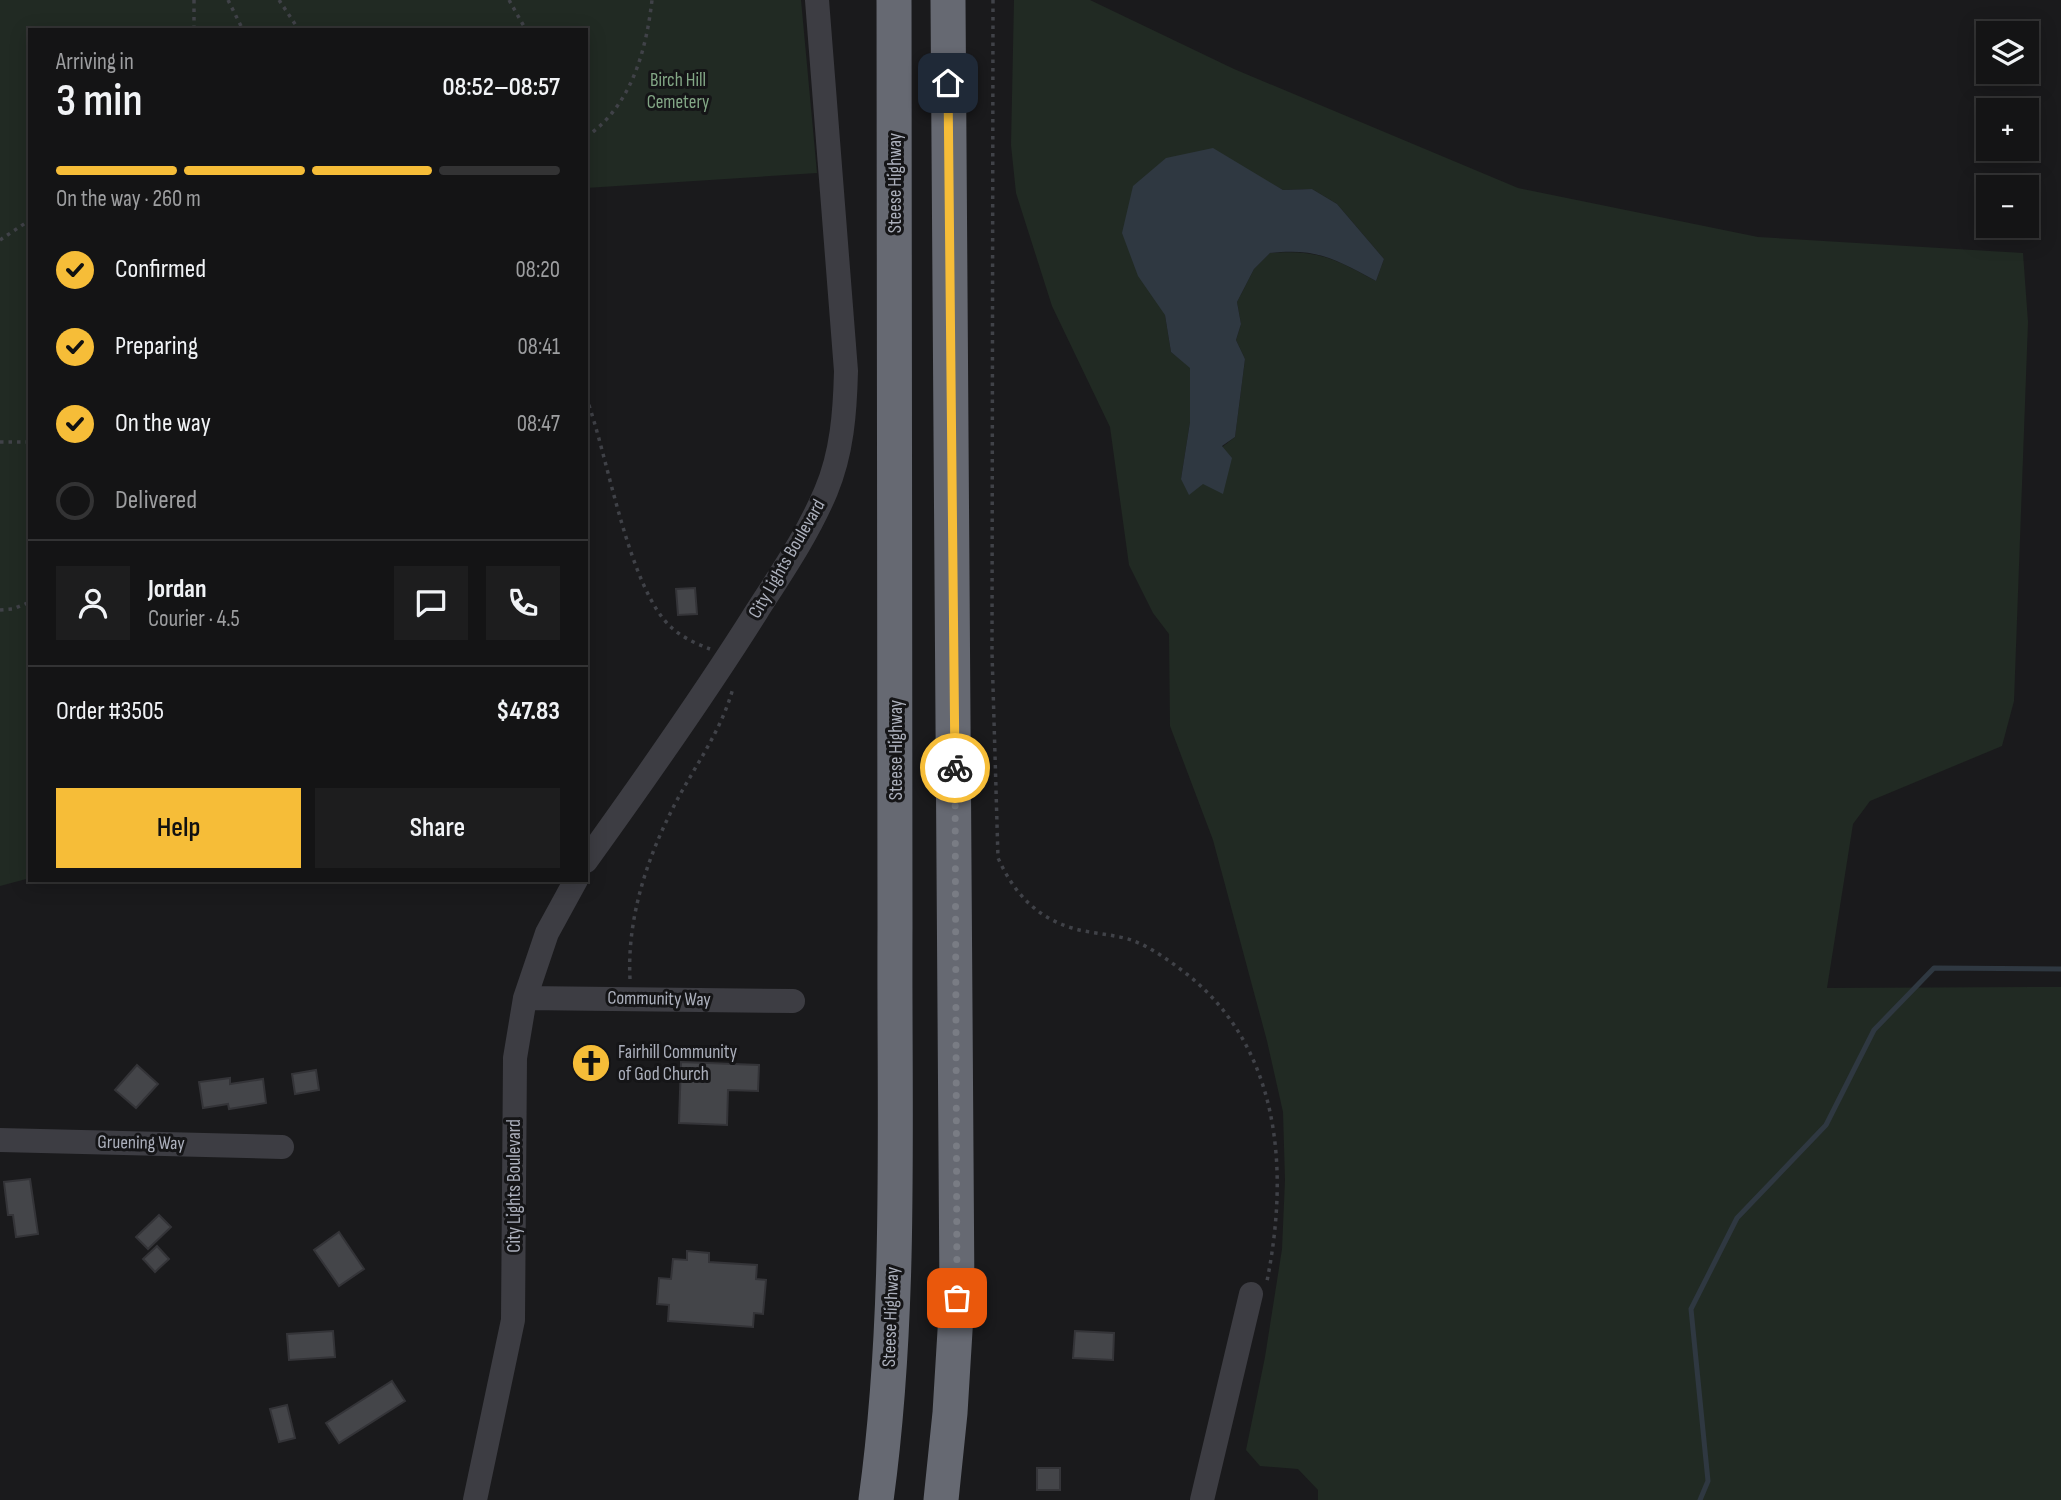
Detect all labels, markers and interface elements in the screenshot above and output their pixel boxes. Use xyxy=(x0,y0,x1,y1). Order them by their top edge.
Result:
map controls xyxy=(1976,21,2039,238)
button: layers xyxy=(1976,21,2039,84)
text: Arriving in xyxy=(56,48,134,76)
pin xyxy=(918,53,978,113)
icon: home xyxy=(929,64,967,102)
park label: Birch Hill Cemetery xyxy=(647,69,710,114)
text: 08:52–08:57 xyxy=(442,72,560,103)
text: 3 min xyxy=(56,74,143,129)
button: + xyxy=(1976,98,2039,161)
street label: Steese Highway xyxy=(884,132,907,233)
button: − xyxy=(1976,175,2039,238)
text: On the way · 260 m xyxy=(56,185,201,213)
icon: check xyxy=(56,251,94,289)
text: Confirmed xyxy=(115,254,206,285)
text: 08:20 xyxy=(516,256,560,284)
icon: check xyxy=(56,328,94,366)
text: Preparing xyxy=(115,331,198,362)
text: 08:41 xyxy=(518,333,560,361)
icon: check xyxy=(56,405,94,443)
text: On the way xyxy=(115,408,211,439)
text: 08:47 xyxy=(517,410,560,438)
text: Delivered xyxy=(115,485,197,516)
street label: City Lights Boulevard xyxy=(744,495,830,623)
button: person xyxy=(56,566,130,640)
button: chat xyxy=(394,566,468,640)
button: phone xyxy=(486,566,560,640)
text: Jordan xyxy=(148,574,206,605)
text: Courier · 4.5 xyxy=(148,605,240,633)
text: Order #3505 xyxy=(56,696,164,727)
text: $47.83 xyxy=(496,696,560,727)
street label: Steese Highway xyxy=(885,699,908,800)
courier xyxy=(920,733,990,803)
icon: bike xyxy=(936,749,974,787)
button: Help xyxy=(56,788,301,868)
button: Share xyxy=(315,788,560,868)
street label: Community Way xyxy=(607,987,712,1011)
place label: Fairhill Community of God Church xyxy=(618,1041,738,1086)
church icon: Fairhill Community of God Church xyxy=(570,1042,612,1084)
street label: City Lights Boulevard xyxy=(503,1119,526,1253)
street label: Gruening Way xyxy=(97,1131,186,1155)
street label: Steese Highway xyxy=(878,1266,904,1368)
pin xyxy=(927,1268,987,1328)
icon: bag xyxy=(938,1279,976,1317)

